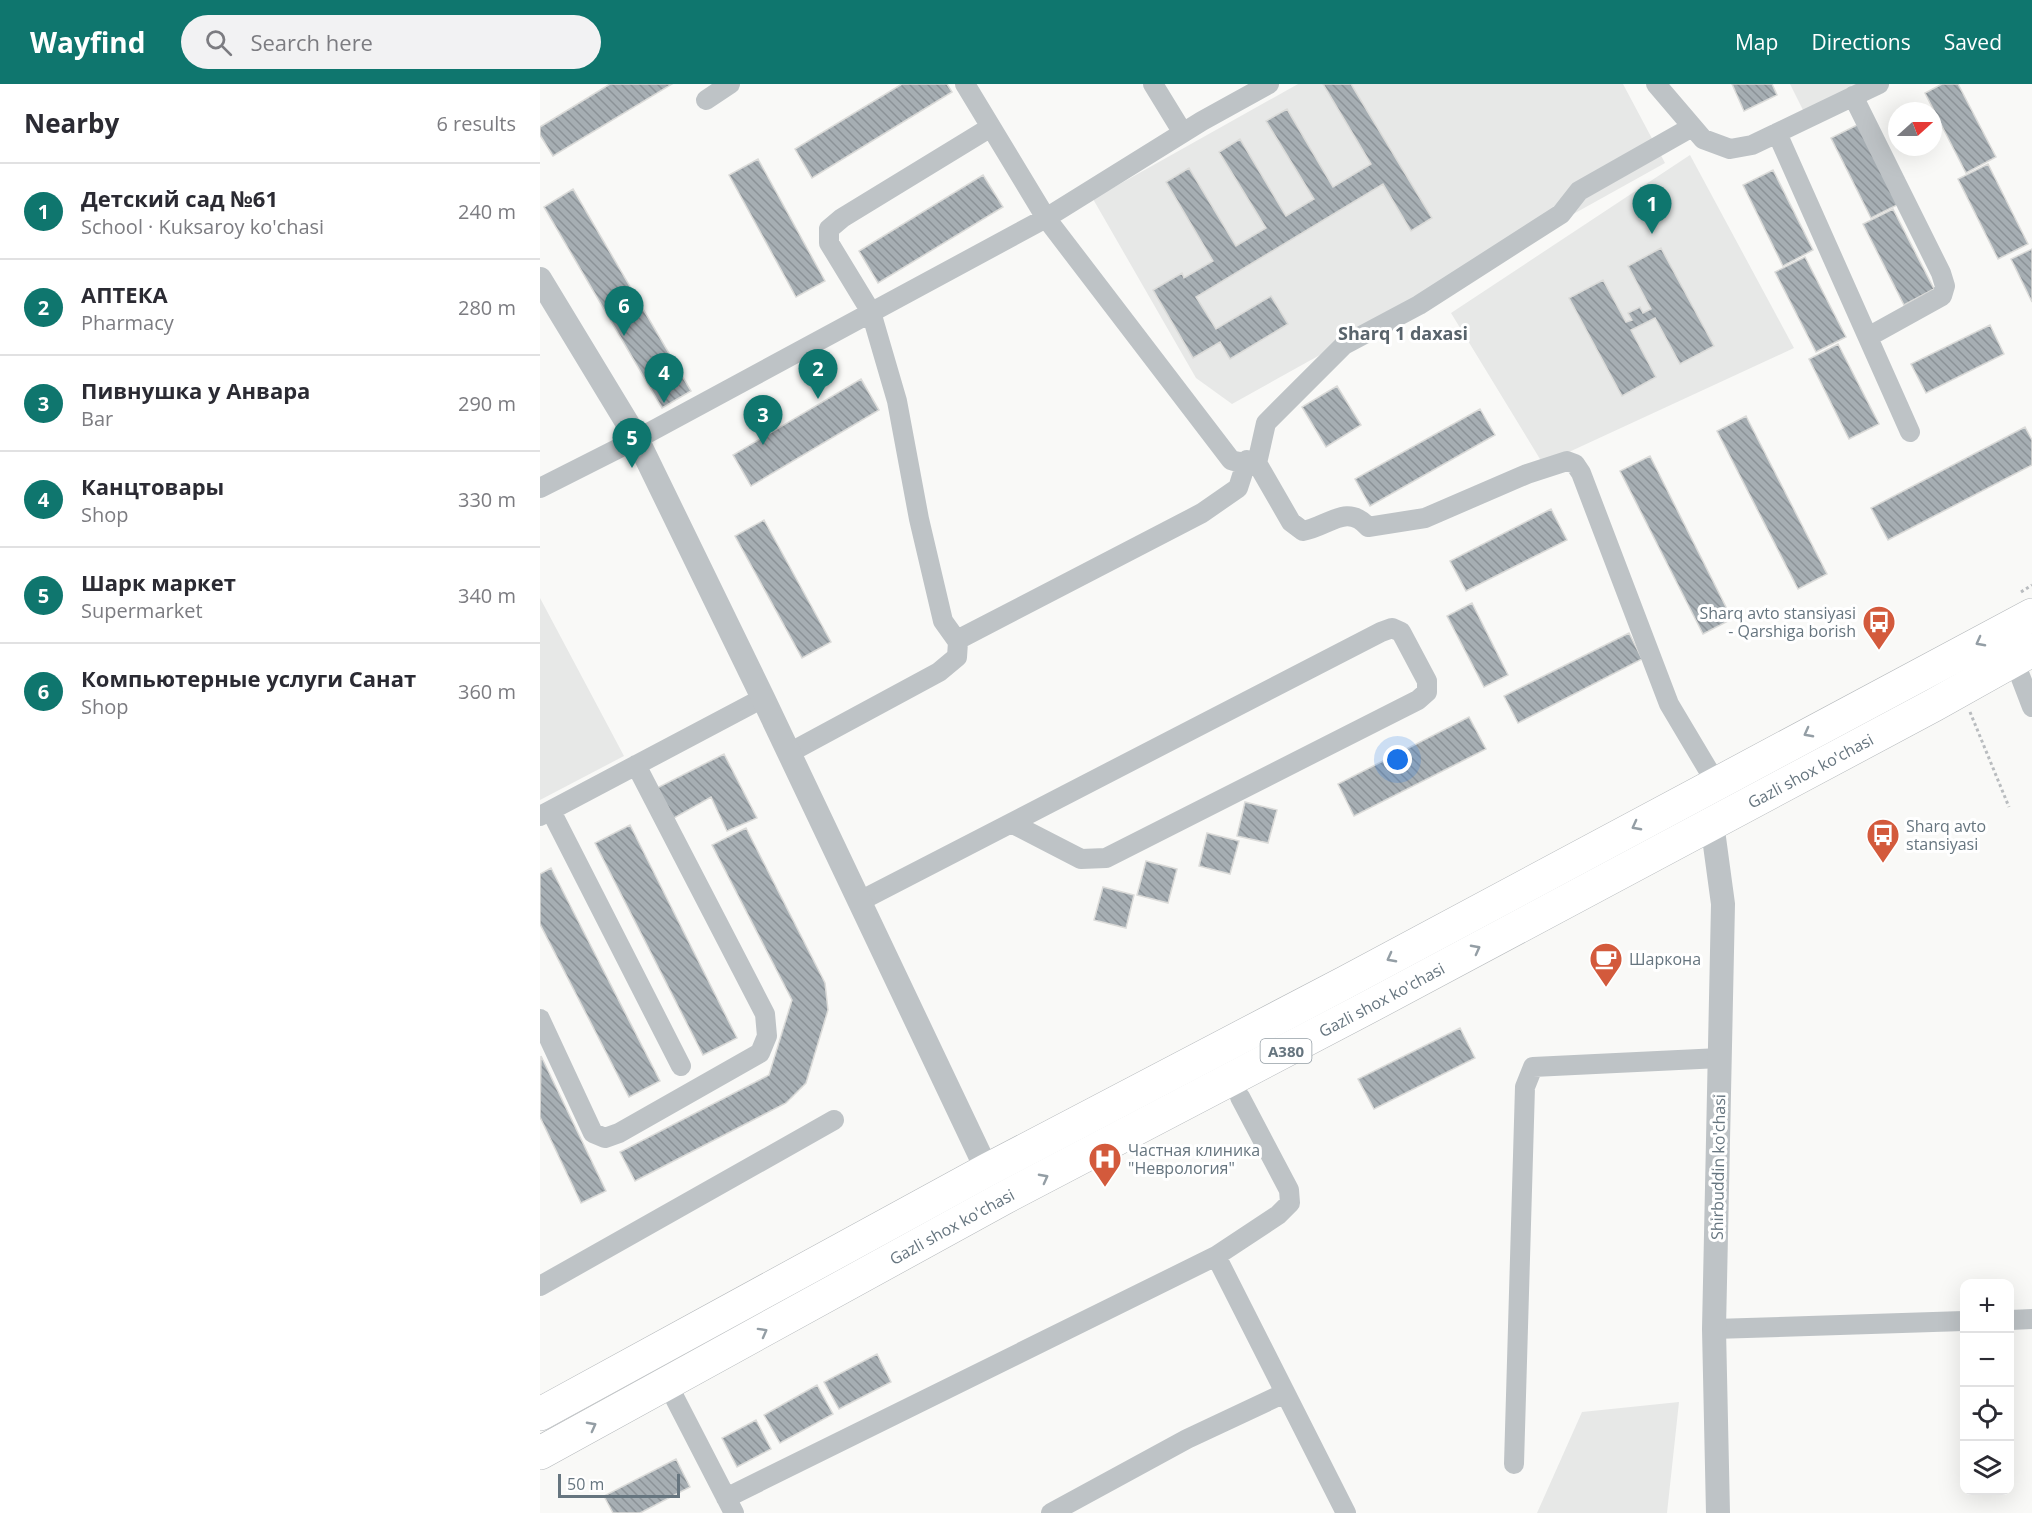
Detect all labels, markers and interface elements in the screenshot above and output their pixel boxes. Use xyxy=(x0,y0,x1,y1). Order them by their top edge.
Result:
search box xyxy=(181,15,601,69)
text: Wayfind xyxy=(30,23,145,61)
icon: search xyxy=(202,26,235,59)
text: Search here xyxy=(250,27,373,57)
text: Map xyxy=(1735,28,1778,56)
text: Directions xyxy=(1811,28,1911,56)
text: Saved xyxy=(1944,28,2002,56)
north arrow xyxy=(1888,102,1942,156)
text: Nearby xyxy=(24,105,119,141)
text: 6 results xyxy=(436,110,516,137)
text: Детский сад №61 xyxy=(81,183,278,213)
pin: 1 xyxy=(1632,184,1672,234)
text: 1 xyxy=(38,198,49,225)
text: 240 m xyxy=(458,198,516,225)
text: School · Kuksaroy ko'chasi xyxy=(81,213,324,240)
text: АПТЕКА xyxy=(81,279,168,309)
pin: 6 xyxy=(604,286,644,336)
text: 2 xyxy=(38,294,49,321)
text: 280 m xyxy=(458,294,516,321)
text: Pharmacy xyxy=(81,309,174,336)
district label: Sharq 1 daxasi xyxy=(1338,321,1468,345)
pin: 2 xyxy=(798,350,838,399)
pin: 4 xyxy=(644,354,684,403)
text: Пивнушка у Анвара xyxy=(81,375,310,405)
text: 3 xyxy=(38,390,49,417)
text: 290 m xyxy=(458,390,516,417)
pin: 3 xyxy=(744,396,782,445)
text: Bar xyxy=(81,405,113,432)
pin: 5 xyxy=(612,418,652,468)
text: Канцтовары xyxy=(81,471,224,501)
text: 4 xyxy=(38,486,49,513)
text: 330 m xyxy=(458,486,516,513)
text: Shop xyxy=(81,501,129,528)
text: Шарк маркет xyxy=(81,567,236,597)
text: 5 xyxy=(38,582,49,609)
text: 340 m xyxy=(458,582,516,609)
text: Supermarket xyxy=(81,597,203,624)
place label: Sharq avto stansiyasi - Qarshiga borish xyxy=(1699,602,1856,642)
bus stop icon: Sharq avto stansiyasi - Qarshiga borish xyxy=(1861,604,1897,651)
one-way arrow xyxy=(1976,635,1987,646)
text: Компьютерные услуги Санат xyxy=(81,663,416,693)
text: 6 xyxy=(38,678,49,705)
text: 360 m xyxy=(458,678,516,705)
text: Shop xyxy=(81,693,129,720)
one-way arrow xyxy=(1804,726,1814,737)
street label: Gazli shox ko'chasi xyxy=(1744,728,1877,814)
your location xyxy=(1383,745,1412,774)
place label: Sharq avto stansiyasi xyxy=(1906,815,1986,855)
bus stop icon: Sharq avto stansiyasi xyxy=(1865,817,1901,864)
one-way arrow xyxy=(1632,819,1643,830)
cafe icon: Шаркона xyxy=(1588,941,1624,988)
one-way arrow xyxy=(1470,945,1481,956)
place label: Шаркона xyxy=(1629,948,1701,970)
one-way arrow xyxy=(1386,951,1397,962)
street label: Gazli shox ko'chasi xyxy=(1315,957,1448,1042)
road number: A380 xyxy=(1260,1039,1311,1063)
street label: Shirbuddin ko'chasi xyxy=(1706,1094,1730,1240)
place label: Частная клиника "Неврология" xyxy=(1128,1139,1260,1179)
hospital icon: Частная клиника "Неврология" xyxy=(1087,1141,1123,1188)
one-way arrow xyxy=(1038,1173,1049,1185)
street label: Gazli shox ko'chasi xyxy=(885,1183,1018,1270)
map controls xyxy=(1960,1279,2014,1495)
button: + xyxy=(1960,1279,2014,1333)
one-way arrow xyxy=(757,1328,767,1339)
button: − xyxy=(1960,1333,2014,1387)
button: locate xyxy=(1960,1387,2014,1441)
one-way arrow xyxy=(585,1422,596,1433)
button: layers xyxy=(1960,1441,2014,1495)
scale bar xyxy=(558,1471,680,1498)
text: 50 m xyxy=(567,1473,604,1495)

